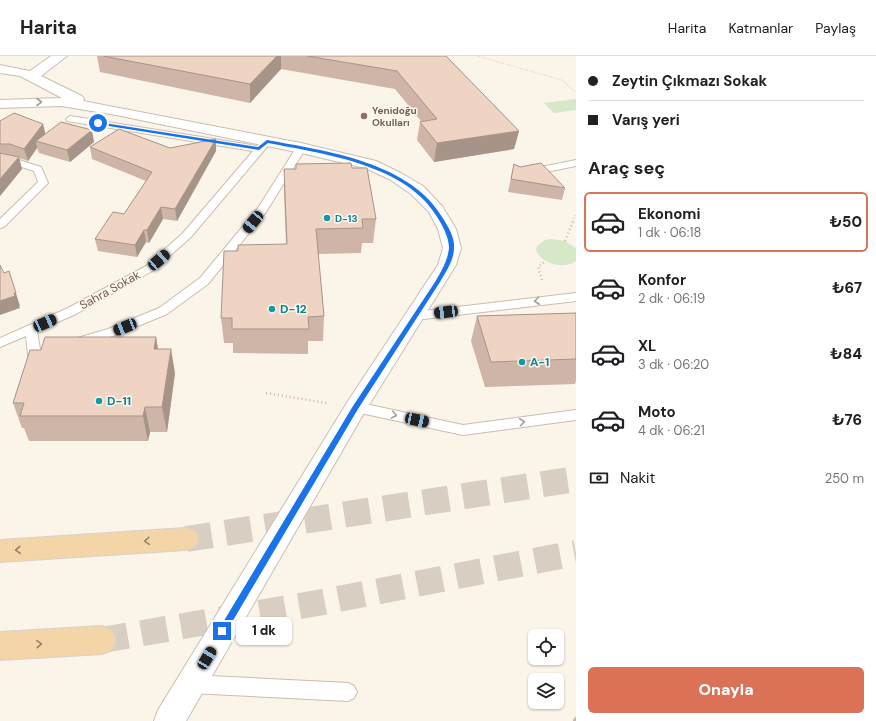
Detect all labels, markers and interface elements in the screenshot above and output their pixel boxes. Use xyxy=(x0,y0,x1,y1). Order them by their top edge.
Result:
text: Harita xyxy=(20,15,77,40)
text: Harita xyxy=(668,19,706,37)
text: Katmanlar xyxy=(728,19,793,37)
text: Paylaş xyxy=(815,19,856,37)
text: Zeytin Çıkmazı Sokak xyxy=(612,71,767,91)
one-way arrow xyxy=(36,98,42,106)
place label: Yenidoğu Okulları xyxy=(372,104,417,129)
text: Varış yeri xyxy=(612,110,680,130)
marker: Yenidoğu Okulları xyxy=(359,111,369,121)
route start xyxy=(89,114,107,132)
text: Araç seç xyxy=(588,156,665,180)
icon: car xyxy=(590,204,626,240)
text: Ekonomi xyxy=(638,204,700,224)
car xyxy=(241,209,265,235)
place label: D-13 xyxy=(335,212,358,225)
text: ₺50 xyxy=(830,212,862,232)
marker: D-13 xyxy=(322,213,332,223)
text: 1 dk · 06:18 xyxy=(638,224,701,241)
car xyxy=(146,248,172,272)
street label: Sahra Sokak xyxy=(77,267,143,313)
icon: car xyxy=(590,270,626,306)
text: Konfor xyxy=(638,270,686,290)
text: ₺67 xyxy=(832,278,862,298)
text: 2 dk · 06:19 xyxy=(638,290,705,307)
one-way arrow xyxy=(534,297,540,306)
place label: D-12 xyxy=(280,301,307,317)
marker: D-12 xyxy=(267,304,277,314)
car xyxy=(433,305,459,319)
car xyxy=(32,313,58,333)
car xyxy=(112,317,138,337)
icon: car xyxy=(590,336,626,372)
text: XL xyxy=(638,336,656,356)
text: ₺84 xyxy=(830,344,862,364)
place label: A-1 xyxy=(530,354,549,370)
text: 3 dk · 06:20 xyxy=(638,356,709,373)
marker: A-1 xyxy=(517,357,527,367)
place label: D-11 xyxy=(107,393,131,409)
marker: D-11 xyxy=(94,396,104,406)
icon: car xyxy=(590,402,626,438)
text: Moto xyxy=(638,402,676,422)
text: ₺76 xyxy=(832,410,862,430)
one-way arrow xyxy=(391,411,397,419)
car xyxy=(404,412,430,428)
one-way arrow xyxy=(519,418,525,427)
text: 4 dk · 06:21 xyxy=(638,422,705,439)
icon: cash xyxy=(588,467,610,489)
text: Nakit xyxy=(620,468,655,488)
text: 250 m xyxy=(825,470,864,487)
one-way arrow xyxy=(144,537,150,546)
one-way arrow xyxy=(15,545,21,554)
callout: 1 dk xyxy=(236,617,292,645)
route end xyxy=(213,622,231,640)
text: 1 dk xyxy=(252,622,276,639)
map controls xyxy=(528,629,564,709)
button: locate xyxy=(528,629,564,665)
one-way arrow xyxy=(36,639,42,648)
car xyxy=(196,645,218,671)
button: Onayla xyxy=(588,667,864,713)
button: layers xyxy=(528,673,564,709)

